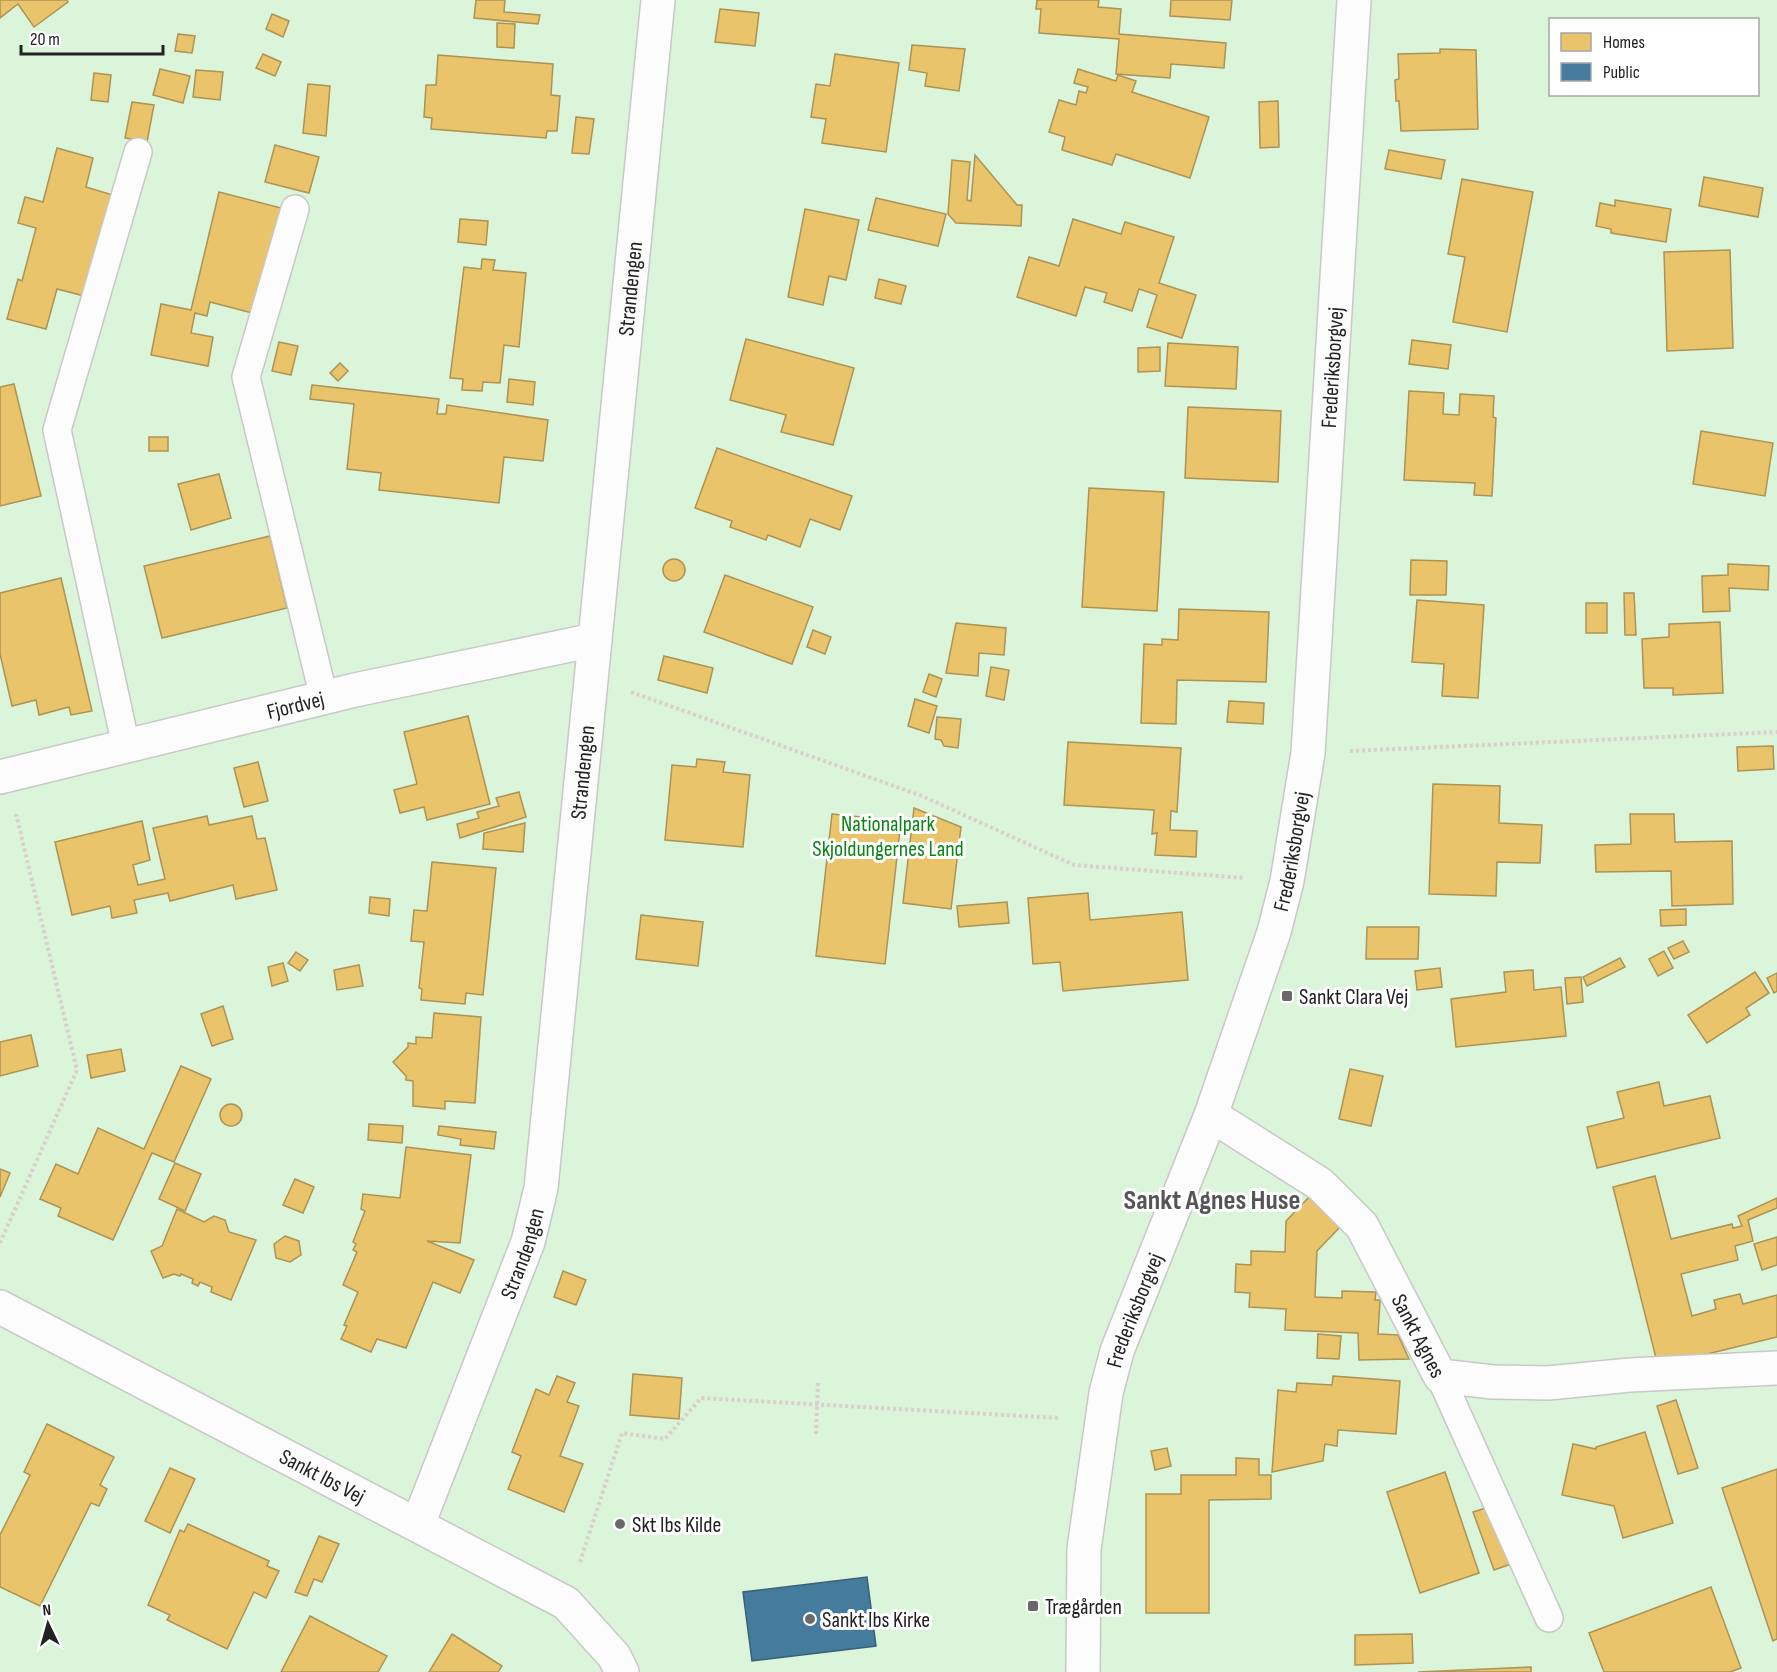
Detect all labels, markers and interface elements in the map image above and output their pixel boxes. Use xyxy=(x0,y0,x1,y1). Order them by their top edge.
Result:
scale bar xyxy=(21,18,164,56)
legend xyxy=(1549,18,1759,96)
text: 20 m xyxy=(30,29,60,50)
text: Homes xyxy=(1603,32,1645,53)
text: Public xyxy=(1603,62,1640,83)
street label: Strandengen xyxy=(613,240,649,337)
street label: Frederiksborgvej xyxy=(1316,306,1350,429)
street label: Fjordvej xyxy=(264,686,327,726)
street label: Strandengen xyxy=(565,724,602,821)
street label: Frederiksborgvej xyxy=(1268,790,1316,915)
park label: Nationalpark Skjoldungernes Land xyxy=(812,811,964,863)
place label: Sankt Clara Vej xyxy=(1299,984,1408,1011)
marker: Sankt Clara Vej xyxy=(1280,989,1294,1003)
district label: Sankt Agnes Huse xyxy=(1124,1184,1300,1217)
street label: Strandengen xyxy=(495,1206,551,1303)
street label: Frederiksborgvej xyxy=(1101,1249,1170,1371)
street label: Sankt Agnes xyxy=(1385,1290,1451,1383)
street label: Sankt Ibs Vej xyxy=(274,1443,369,1511)
place label: Skt Ibs Kilde xyxy=(632,1512,721,1539)
marker: Skt Ibs Kilde xyxy=(613,1517,627,1531)
north arrow xyxy=(18,1594,78,1654)
place label: Trægården xyxy=(1045,1594,1122,1621)
marker: Trægården xyxy=(1026,1599,1040,1613)
text: N xyxy=(42,1601,52,1620)
place label: Sankt Ibs Kirke xyxy=(822,1607,930,1634)
marker: Sankt Ibs Kirke xyxy=(803,1612,817,1626)

